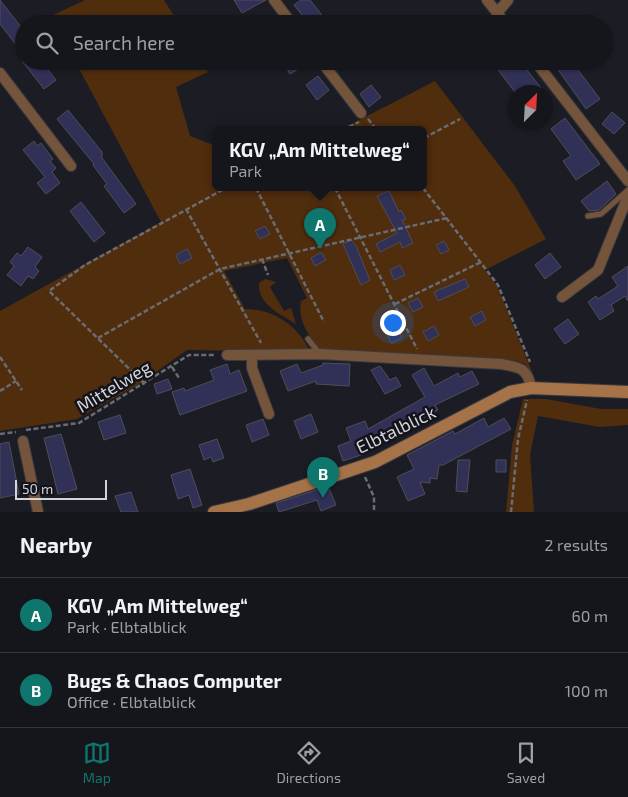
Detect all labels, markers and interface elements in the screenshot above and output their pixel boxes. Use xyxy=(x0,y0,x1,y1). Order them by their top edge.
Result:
search box xyxy=(15,15,613,70)
icon: search xyxy=(33,29,61,57)
text: Search here xyxy=(73,31,175,54)
north arrow xyxy=(508,85,553,130)
popup xyxy=(212,126,427,191)
text: KGV „Am Mittelweg“ xyxy=(229,138,410,161)
text: Park xyxy=(229,161,262,180)
pin: A xyxy=(304,208,336,249)
your location xyxy=(380,310,406,336)
street label: Mittelweg xyxy=(72,355,155,417)
street label: Elbtalblick xyxy=(352,400,439,458)
pin: B xyxy=(307,457,339,498)
scale bar xyxy=(15,477,108,500)
text: 50 m xyxy=(22,480,53,497)
text: Nearby xyxy=(20,532,92,557)
text: 2 results xyxy=(545,535,608,554)
text: KGV „Am Mittelweg“ xyxy=(67,594,248,617)
text: A xyxy=(31,606,41,625)
text: 60 m xyxy=(572,606,608,625)
text: Park · Elbtalblick xyxy=(67,617,187,636)
text: Bugs & Chaos Computer xyxy=(67,669,282,692)
text: B xyxy=(31,681,41,700)
text: 100 m xyxy=(565,681,608,700)
text: Office · Elbtalblick xyxy=(67,692,196,711)
tab: Map xyxy=(83,739,111,786)
tab: Directions xyxy=(277,739,341,786)
tab: Saved xyxy=(507,739,545,786)

